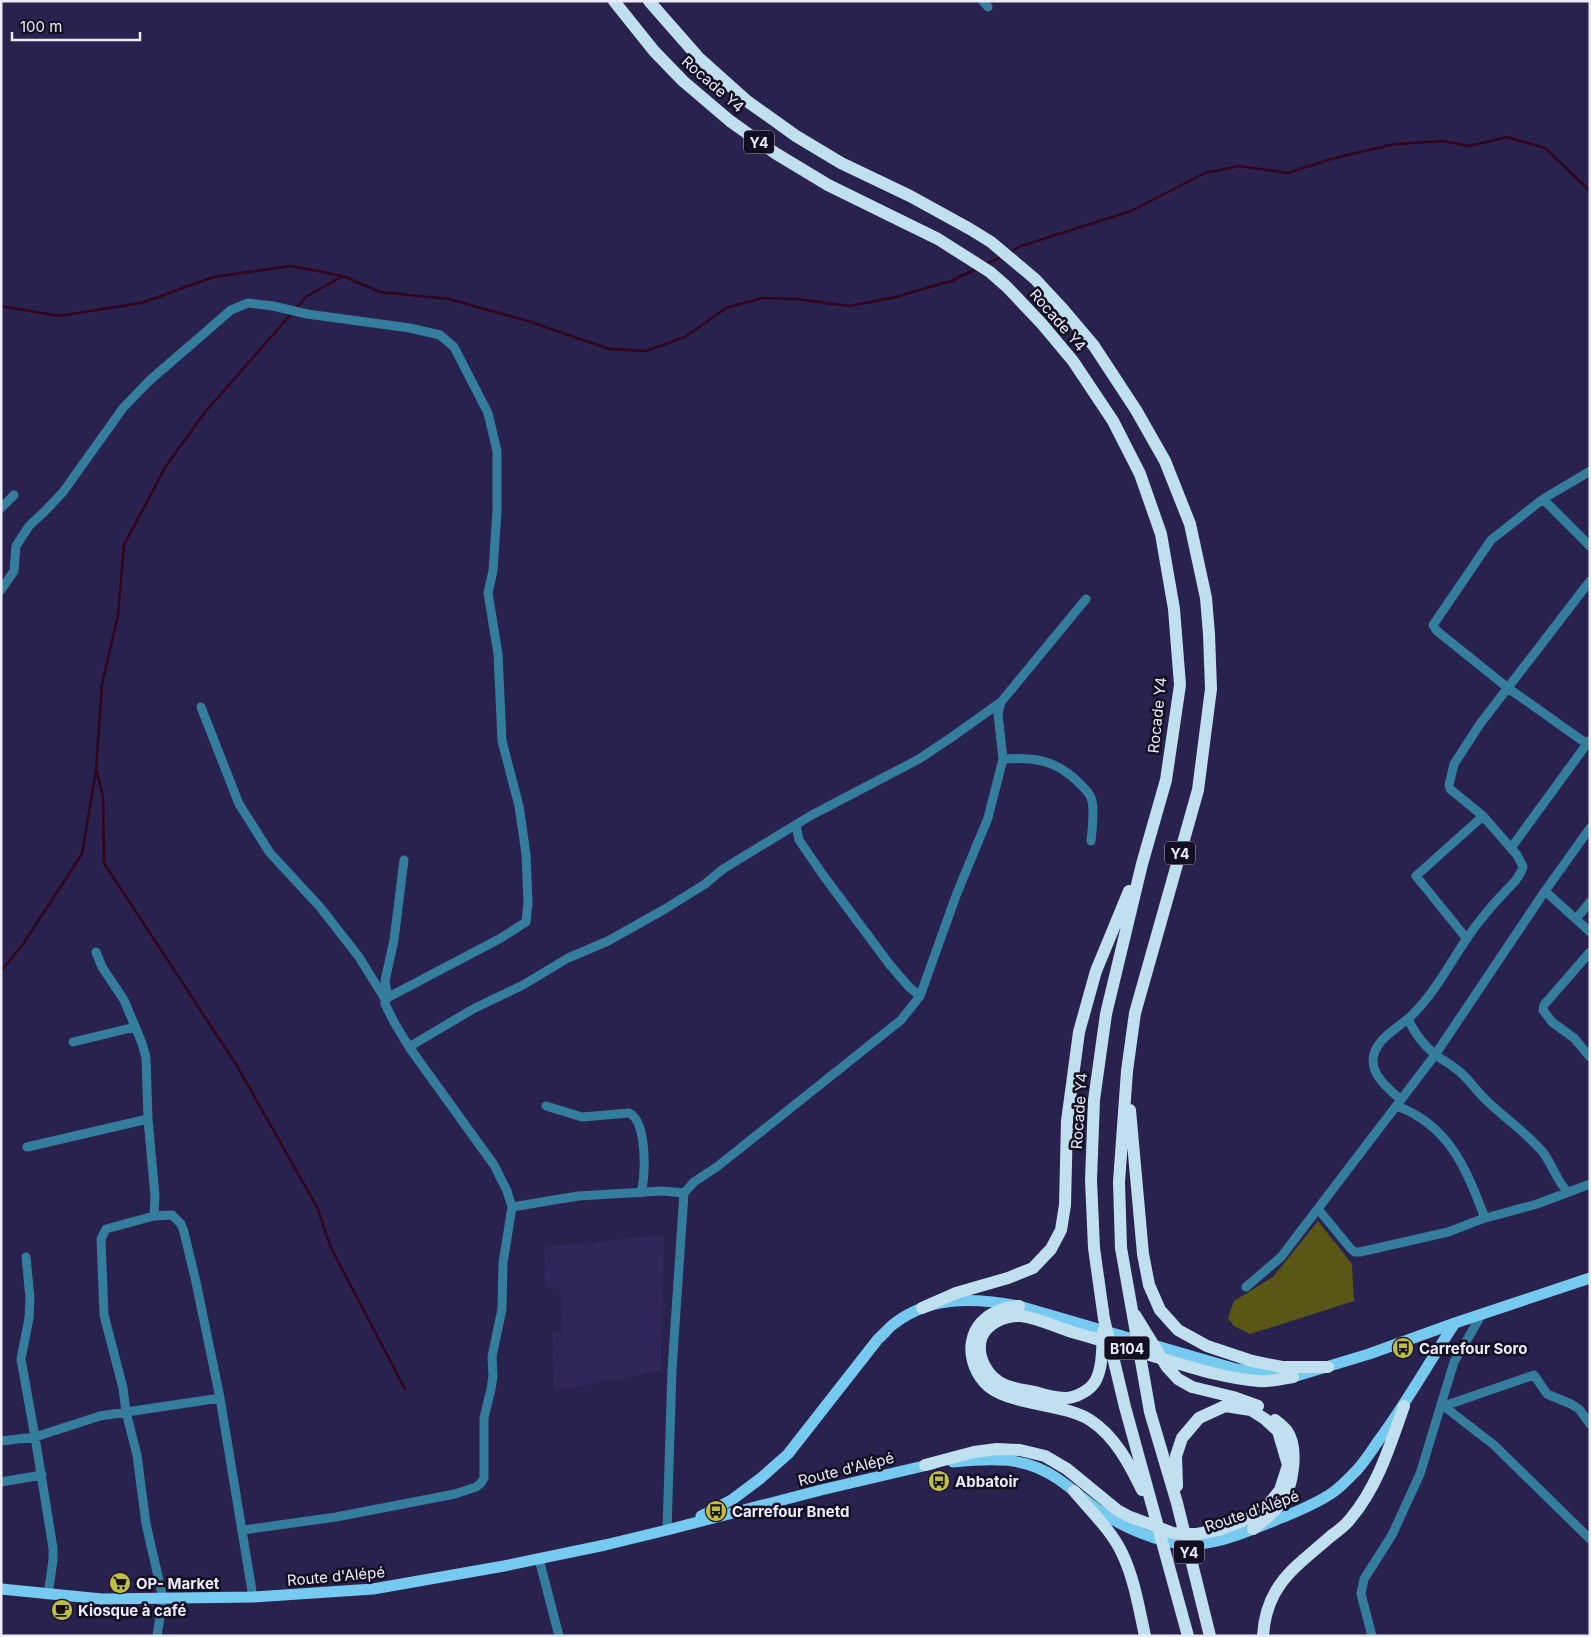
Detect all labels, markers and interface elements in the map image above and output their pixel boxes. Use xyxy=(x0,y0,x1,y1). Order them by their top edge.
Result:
scale bar xyxy=(12,10,140,42)
text: 100 m xyxy=(20,17,62,36)
street label: Rocade Y4 xyxy=(678,52,748,116)
road number: Y4 xyxy=(744,130,774,154)
street label: Rocade Y4 xyxy=(1026,285,1090,355)
street label: Rocade Y4 xyxy=(1144,676,1170,754)
road number: Y4 xyxy=(1165,841,1195,864)
street label: Rocade Y4 xyxy=(1067,1072,1091,1150)
road number: B104 xyxy=(1104,1336,1150,1360)
bus stop icon: Carrefour Soro xyxy=(1391,1336,1415,1360)
place label: Carrefour Soro xyxy=(1419,1339,1528,1358)
street label: Route d'Alépé xyxy=(796,1448,896,1490)
bus stop icon: Abbatoir xyxy=(927,1469,951,1493)
place label: Abbatoir xyxy=(955,1472,1019,1491)
street label: Route d'Alépé xyxy=(1202,1486,1302,1536)
bus stop icon: Carrefour Bnetd xyxy=(704,1499,728,1523)
place label: Carrefour Bnetd xyxy=(732,1502,850,1521)
road number: Y4 xyxy=(1174,1540,1204,1564)
street label: Route d'Alépé xyxy=(286,1562,386,1590)
supermarket icon: OP- Market xyxy=(108,1571,132,1595)
place label: OP- Market xyxy=(136,1574,220,1593)
cafe icon: Kiosque à café xyxy=(50,1598,74,1622)
place label: Kiosque à café xyxy=(78,1601,186,1620)

